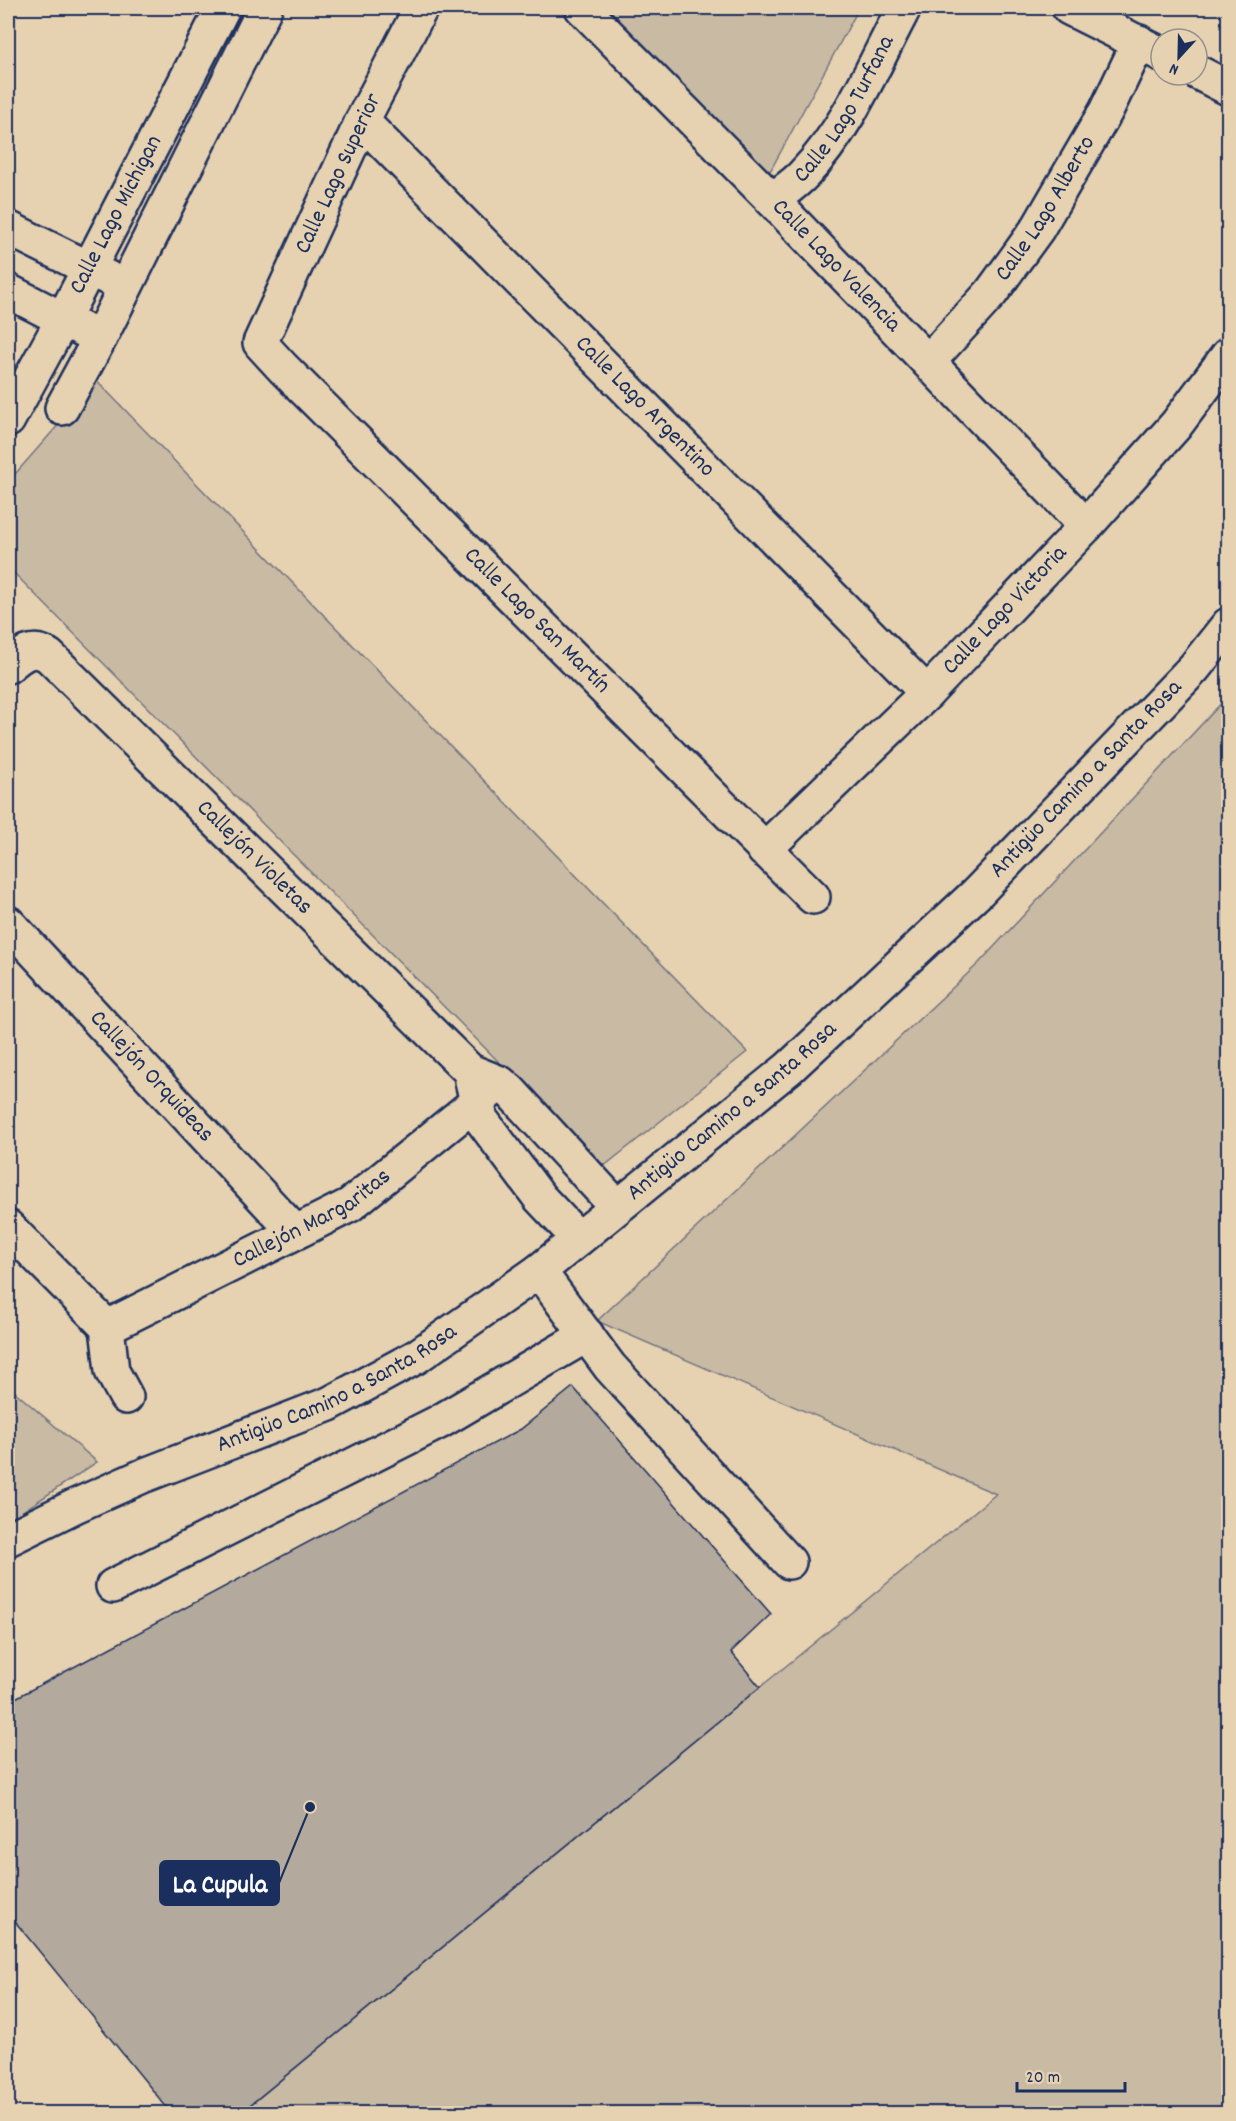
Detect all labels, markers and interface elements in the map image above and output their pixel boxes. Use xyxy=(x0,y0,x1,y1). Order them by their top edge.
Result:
north arrow xyxy=(1149,27,1209,87)
street label: Calle Lago Turfana xyxy=(786,29,904,192)
text: N xyxy=(1166,56,1182,81)
street label: Calle Lago Superior xyxy=(287,88,391,260)
street label: Calle Lago Michigan xyxy=(61,129,172,300)
street label: Calle Lago Alberto xyxy=(987,130,1105,289)
street label: Calle Lago Valencia xyxy=(763,192,909,341)
street label: Calle Lago Argentino xyxy=(566,328,723,486)
street label: Calle Lago Victoria xyxy=(935,538,1076,683)
street label: Calle Lago San Martín xyxy=(455,540,618,702)
street label: Antigüo Camino a Santa Rosa xyxy=(982,672,1191,887)
street label: Callejón Violetas xyxy=(188,792,320,923)
street label: Callejón Orquideas xyxy=(81,1003,221,1151)
street label: Antigüo Camino a Santa Rosa xyxy=(620,1013,846,1210)
street label: Callejón Margaritas xyxy=(227,1161,399,1278)
street label: Antigüo Camino a Santa Rosa xyxy=(212,1316,465,1463)
callout: La Cupula xyxy=(160,1861,279,1905)
text: La Cupula xyxy=(173,1868,268,1905)
scale bar xyxy=(1017,2055,1125,2093)
text: 20 m xyxy=(1026,2066,1060,2091)

